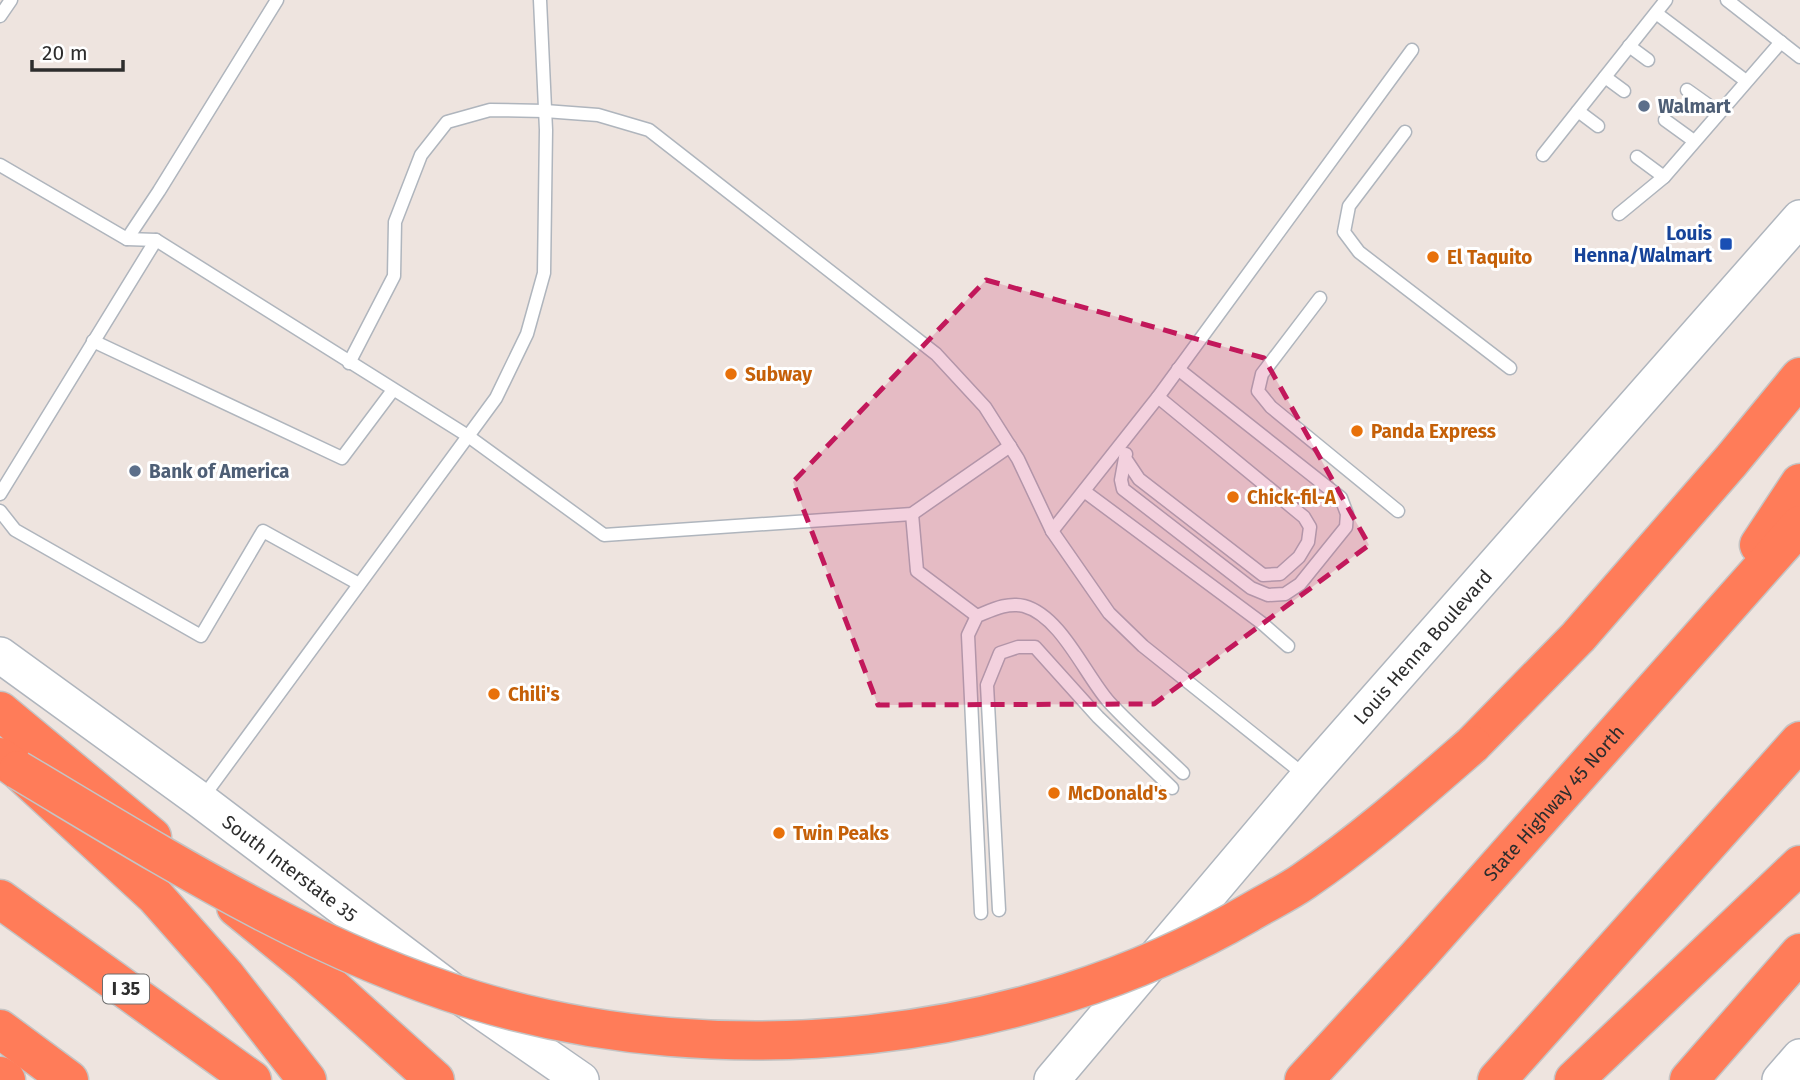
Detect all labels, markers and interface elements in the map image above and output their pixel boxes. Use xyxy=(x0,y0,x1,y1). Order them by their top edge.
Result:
scale bar xyxy=(32,28,122,72)
text: 20 m xyxy=(42,40,88,66)
place label: Walmart xyxy=(1658,95,1731,118)
marker: Walmart xyxy=(1636,98,1652,114)
place label: Louis Henna/Walmart xyxy=(1574,222,1713,267)
marker: Louis Henna/Walmart xyxy=(1718,236,1734,252)
place label: El Taquito xyxy=(1447,246,1532,269)
marker: El Taquito xyxy=(1425,249,1441,265)
place label: Subway xyxy=(745,363,812,386)
marker: Subway xyxy=(723,366,739,382)
place label: Panda Express xyxy=(1371,420,1496,443)
marker: Panda Express xyxy=(1349,423,1365,439)
place label: Bank of America xyxy=(149,460,290,483)
marker: Bank of America xyxy=(127,463,143,479)
place label: Chick-fil-A xyxy=(1247,486,1337,509)
marker: Chick-fil-A xyxy=(1225,489,1241,505)
street label: Louis Henna Boulevard xyxy=(1348,565,1497,729)
place label: Chili's xyxy=(508,683,560,706)
marker: Chili's xyxy=(486,686,502,702)
street label: State Highway 45 North xyxy=(1479,720,1629,886)
place label: McDonald's xyxy=(1068,782,1167,805)
marker: McDonald's xyxy=(1046,785,1062,801)
street label: South Interstate 35 xyxy=(218,810,362,927)
place label: Twin Peaks xyxy=(793,822,889,845)
marker: Twin Peaks xyxy=(771,825,787,841)
road number: I 35 xyxy=(103,974,149,1004)

